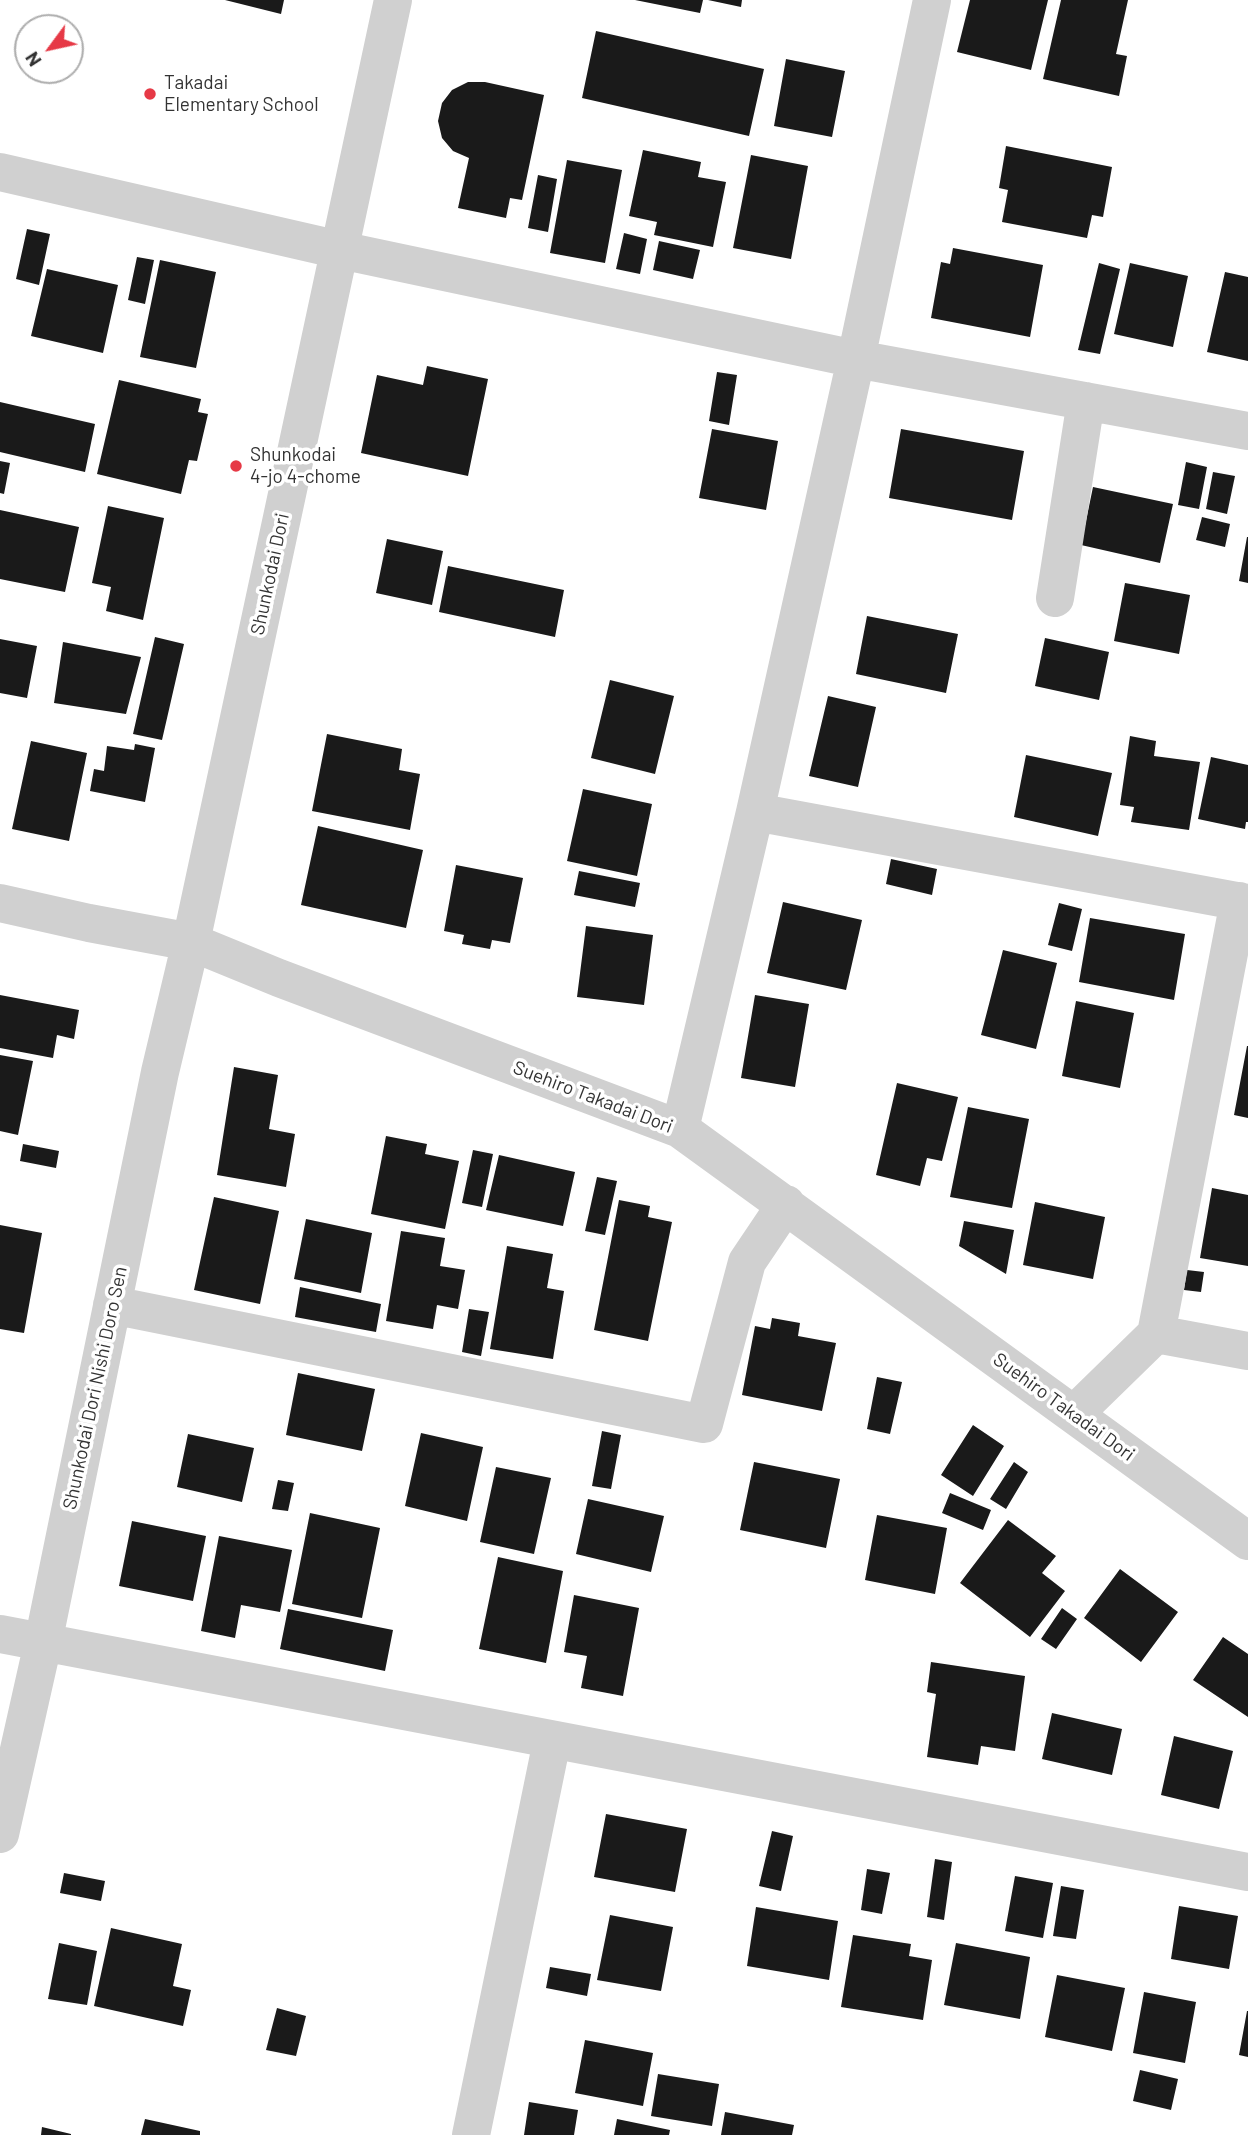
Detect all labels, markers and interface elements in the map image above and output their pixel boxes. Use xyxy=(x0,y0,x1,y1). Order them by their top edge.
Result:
north arrow xyxy=(14,14,84,84)
text: N xyxy=(20,48,46,71)
place label: Takadai Elementary School xyxy=(164,72,319,116)
marker: Takadai Elementary School xyxy=(142,86,158,102)
place label: Shunkodai 4-jo 4-chome xyxy=(250,444,361,488)
marker: Shunkodai 4-jo 4-chome xyxy=(228,458,244,474)
street label: Shunkodai Dori xyxy=(246,511,294,637)
street label: Suehiro Takadai Dori xyxy=(510,1056,676,1138)
street label: Shunkodai Dori Nishi Doro Sen xyxy=(58,1264,132,1512)
street label: Suehiro Takadai Dori xyxy=(989,1348,1139,1466)

